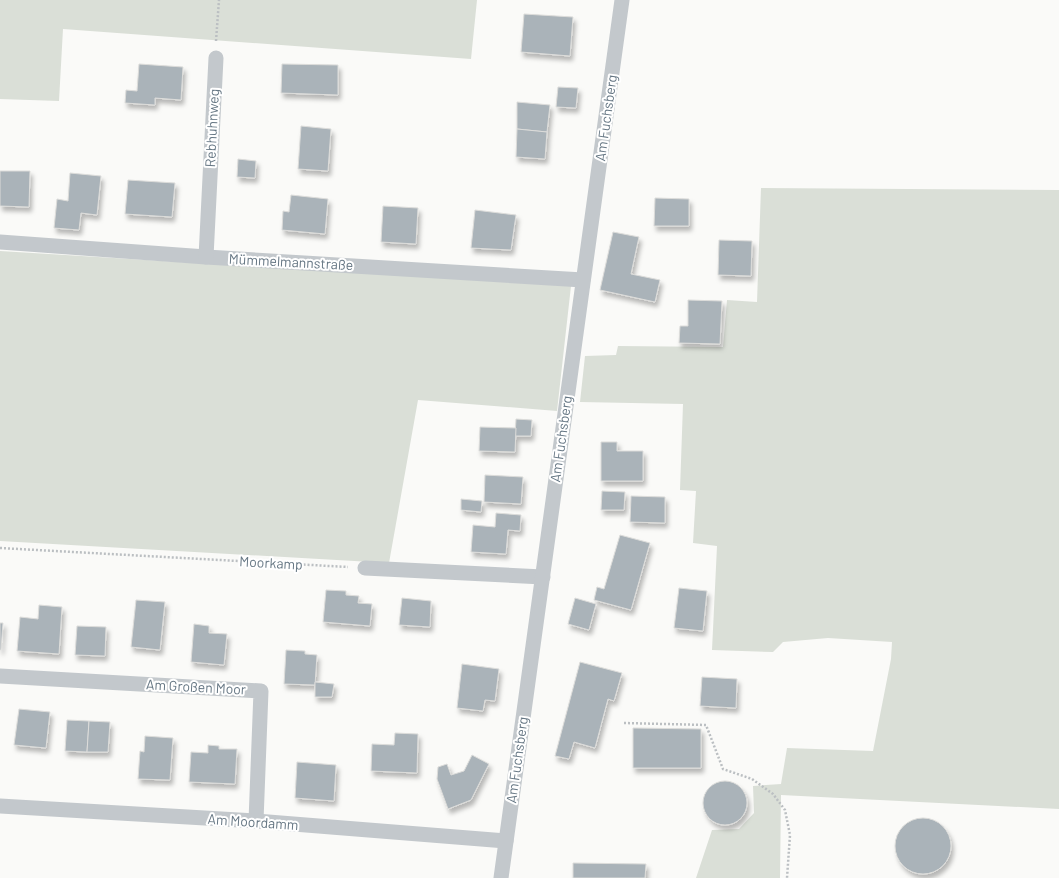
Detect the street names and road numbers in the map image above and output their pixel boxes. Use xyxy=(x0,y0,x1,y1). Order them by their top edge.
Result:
street label: Am Fuchsberg xyxy=(591,74,620,162)
street label: Rebhuhnweg xyxy=(201,88,222,168)
street label: Mümmelmannstraße xyxy=(228,250,354,273)
street label: Am Fuchsberg xyxy=(546,395,575,483)
street label: Moorkamp xyxy=(239,552,303,573)
street label: Am Großen Moor xyxy=(146,675,246,698)
street label: Am Fuchsberg xyxy=(502,716,531,804)
street label: Am Moordamm xyxy=(207,810,299,833)

